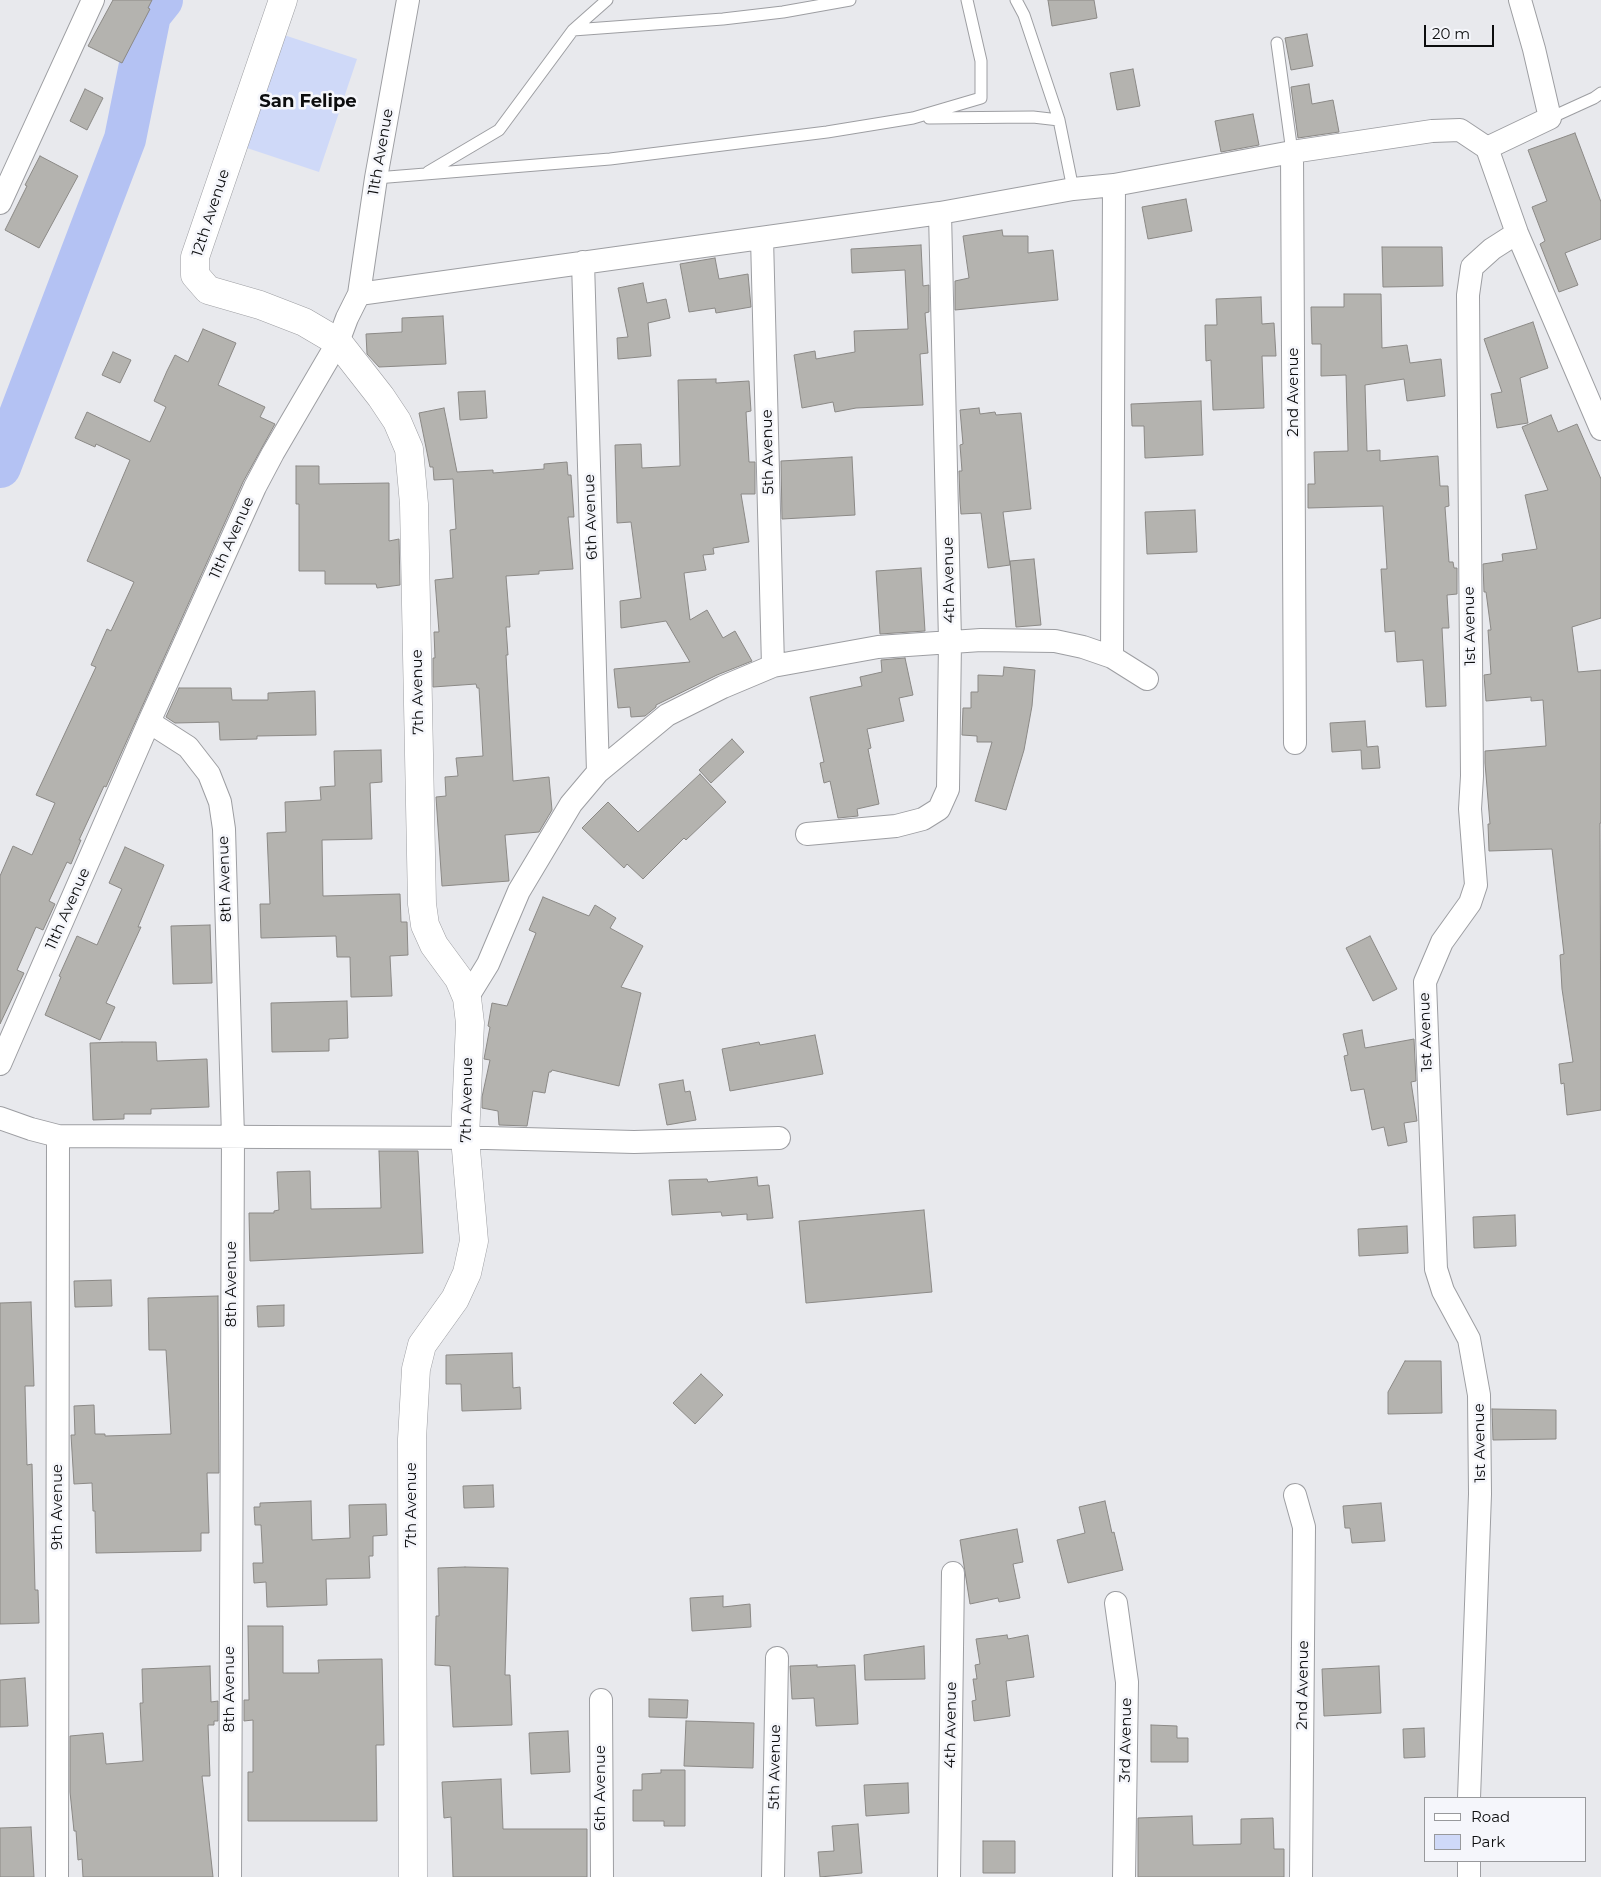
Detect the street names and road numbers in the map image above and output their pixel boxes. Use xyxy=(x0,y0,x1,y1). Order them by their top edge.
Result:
street label: 11th Avenue xyxy=(365,107,397,197)
street label: 12th Avenue xyxy=(188,167,234,259)
street label: 2nd Avenue xyxy=(1285,347,1303,437)
street label: 5th Avenue xyxy=(758,409,778,495)
street label: 6th Avenue xyxy=(581,474,601,560)
street label: 11th Avenue xyxy=(206,494,258,582)
street label: 4th Avenue xyxy=(939,537,959,623)
street label: 1st Avenue xyxy=(1460,586,1480,666)
street label: 7th Avenue xyxy=(408,649,428,735)
street label: 8th Avenue xyxy=(214,836,236,922)
street label: 11th Avenue xyxy=(42,865,94,953)
street label: 1st Avenue xyxy=(1416,992,1436,1072)
street label: 7th Avenue xyxy=(457,1057,477,1143)
street label: 8th Avenue xyxy=(223,1241,241,1327)
street label: 1st Avenue xyxy=(1470,1403,1490,1483)
street label: 7th Avenue xyxy=(403,1462,421,1548)
street label: 9th Avenue xyxy=(49,1464,67,1550)
street label: 2nd Avenue xyxy=(1293,1640,1313,1730)
street label: 8th Avenue xyxy=(221,1646,239,1732)
street label: 4th Avenue xyxy=(941,1682,961,1768)
street label: 3rd Avenue xyxy=(1116,1697,1136,1783)
street label: 5th Avenue xyxy=(765,1724,785,1810)
street label: 6th Avenue xyxy=(592,1745,610,1831)

